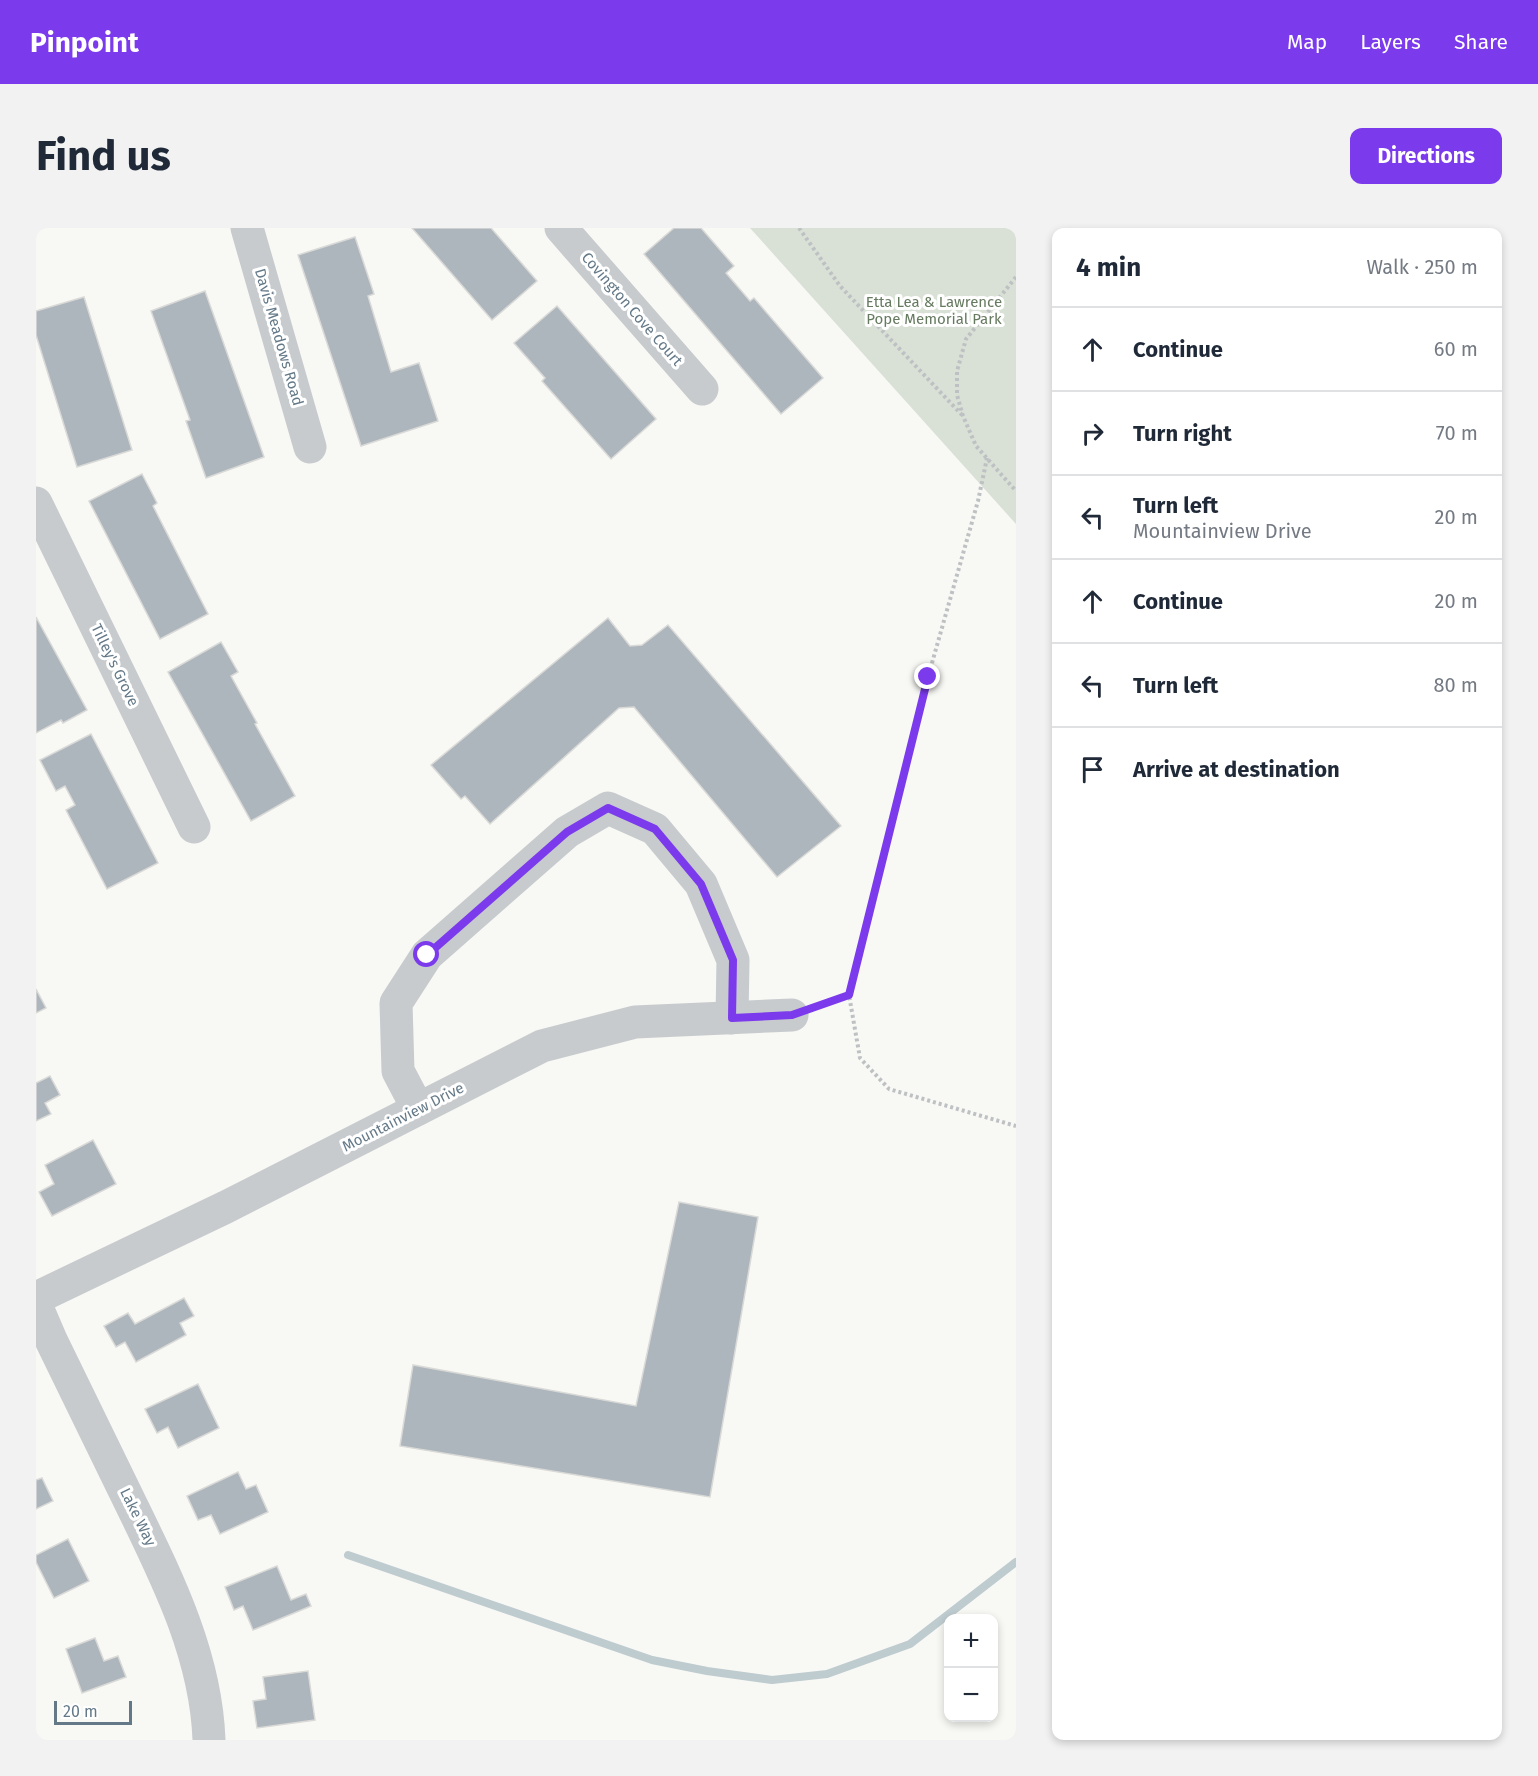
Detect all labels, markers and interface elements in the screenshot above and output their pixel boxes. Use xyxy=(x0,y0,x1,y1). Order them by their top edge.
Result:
text: Pinpoint xyxy=(30,26,139,59)
text: Map xyxy=(1287,29,1327,55)
text: Layers xyxy=(1360,29,1421,55)
text: Share xyxy=(1454,29,1508,55)
button: Directions xyxy=(1350,128,1502,184)
text: Find us xyxy=(36,131,171,181)
street label: Covington Cove Court xyxy=(578,248,687,370)
text: 4 min xyxy=(1076,252,1141,283)
text: Walk · 250 m xyxy=(1366,255,1478,279)
street label: Davis Meadows Road xyxy=(251,266,307,408)
park label: Etta Lea & Lawrence Pope Memorial Park xyxy=(866,293,1002,328)
icon: ahead xyxy=(1076,333,1109,366)
text: Continue xyxy=(1133,336,1223,363)
text: 60 m xyxy=(1434,337,1478,361)
icon: right xyxy=(1076,417,1109,450)
text: Turn right xyxy=(1133,420,1232,447)
text: 70 m xyxy=(1436,421,1478,445)
text: Turn left xyxy=(1133,492,1218,519)
icon: left xyxy=(1076,501,1109,534)
text: 20 m xyxy=(1435,505,1478,529)
text: Mountainview Drive xyxy=(1133,519,1312,543)
icon: ahead xyxy=(1076,585,1109,618)
text: Continue xyxy=(1133,588,1223,615)
text: 20 m xyxy=(1435,589,1478,613)
street label: Tilley's Grove xyxy=(87,621,143,709)
route end xyxy=(914,663,940,689)
icon: left xyxy=(1076,669,1109,702)
text: Turn left xyxy=(1133,672,1218,699)
text: 80 m xyxy=(1433,673,1478,697)
icon: arrive xyxy=(1076,753,1109,786)
text: Arrive at destination xyxy=(1133,756,1340,783)
route start xyxy=(413,941,439,967)
street label: Mountainview Drive xyxy=(339,1079,467,1155)
street label: Lake Way xyxy=(116,1485,160,1550)
map controls xyxy=(944,1614,998,1722)
button: + xyxy=(944,1614,998,1668)
button: − xyxy=(944,1668,998,1722)
scale bar xyxy=(54,1698,132,1726)
text: 20 m xyxy=(63,1702,98,1721)

